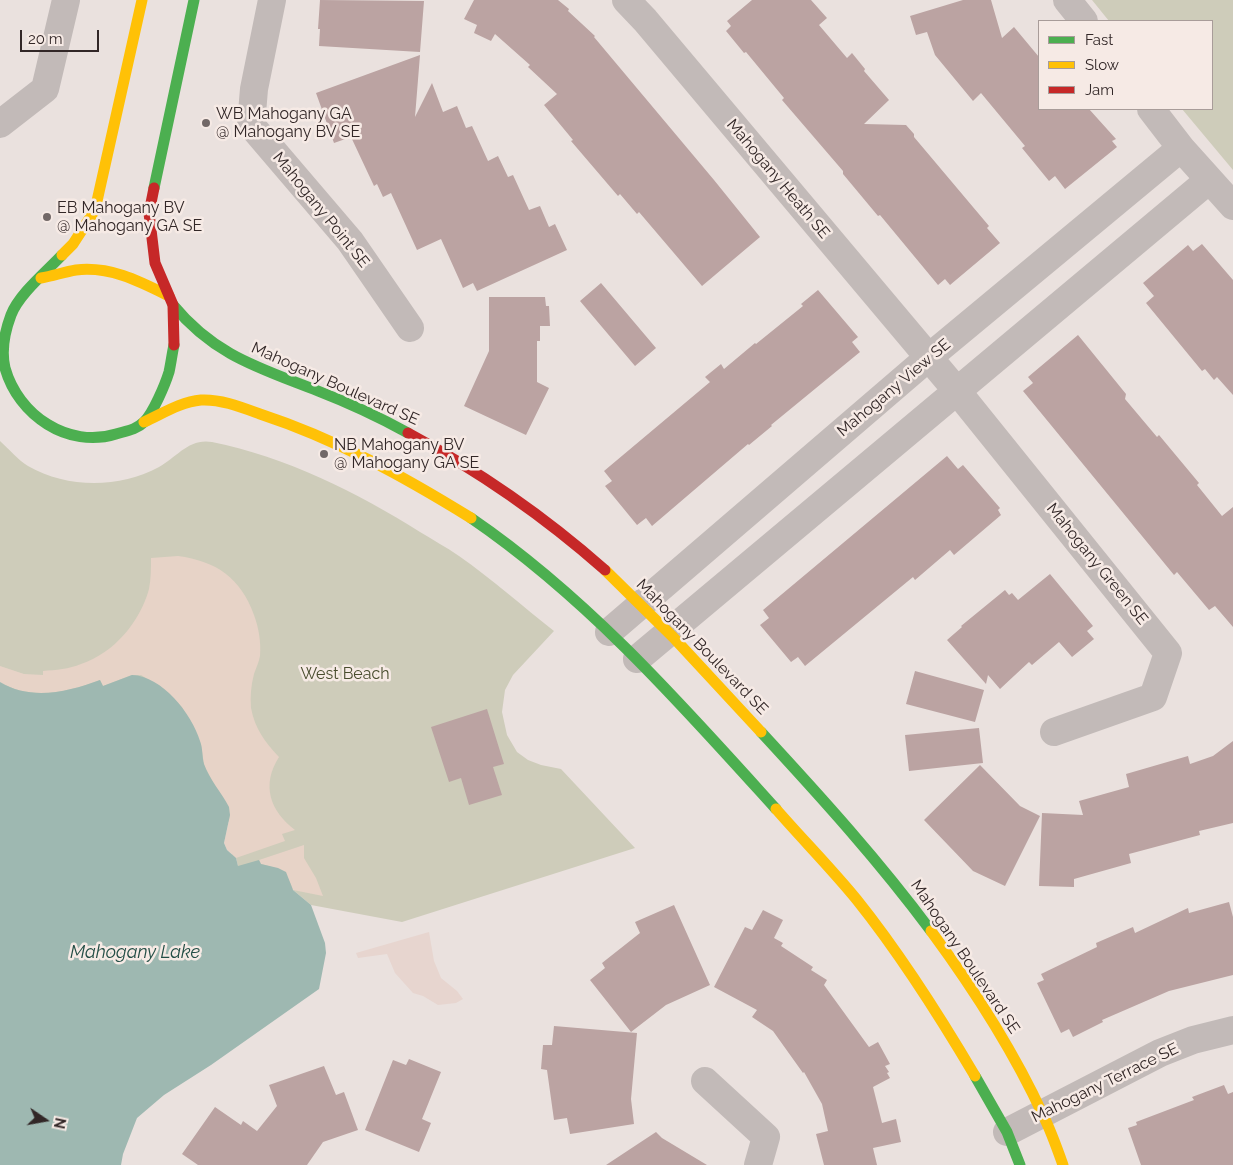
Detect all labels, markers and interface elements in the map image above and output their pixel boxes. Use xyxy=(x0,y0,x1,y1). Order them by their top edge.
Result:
scale bar xyxy=(22,20,101,52)
legend xyxy=(1038,20,1213,110)
text: 20 m xyxy=(28,30,63,48)
text: Fast xyxy=(1085,31,1113,49)
text: Slow xyxy=(1085,56,1119,74)
text: Jam xyxy=(1085,81,1114,99)
place label: WB Mahogany GA @ Mahogany BV SE xyxy=(216,104,360,142)
street label: Mahogany Heath SE xyxy=(722,115,834,243)
marker: WB Mahogany GA @ Mahogany BV SE xyxy=(200,117,212,129)
street label: Mahogany Point SE xyxy=(269,148,373,272)
place label: EB Mahogany BV @ Mahogany GA SE xyxy=(57,198,202,236)
marker: EB Mahogany BV @ Mahogany GA SE xyxy=(41,211,53,223)
street label: Mahogany View SE xyxy=(833,335,955,441)
street label: Mahogany Boulevard SE xyxy=(248,338,422,430)
place label: NB Mahogany BV @ Mahogany GA SE xyxy=(334,435,479,473)
marker: NB Mahogany BV @ Mahogany GA SE xyxy=(318,448,330,460)
street label: Mahogany Green SE xyxy=(1042,499,1152,629)
street label: Mahogany Boulevard SE xyxy=(632,575,772,719)
park label: West Beach xyxy=(300,664,390,684)
street label: Mahogany Boulevard SE xyxy=(906,877,1024,1037)
water label: Mahogany Lake xyxy=(70,942,200,964)
street label: Mahogany Terrace SE xyxy=(1028,1039,1182,1127)
north arrow xyxy=(20,1095,70,1145)
text: N xyxy=(51,1116,69,1130)

